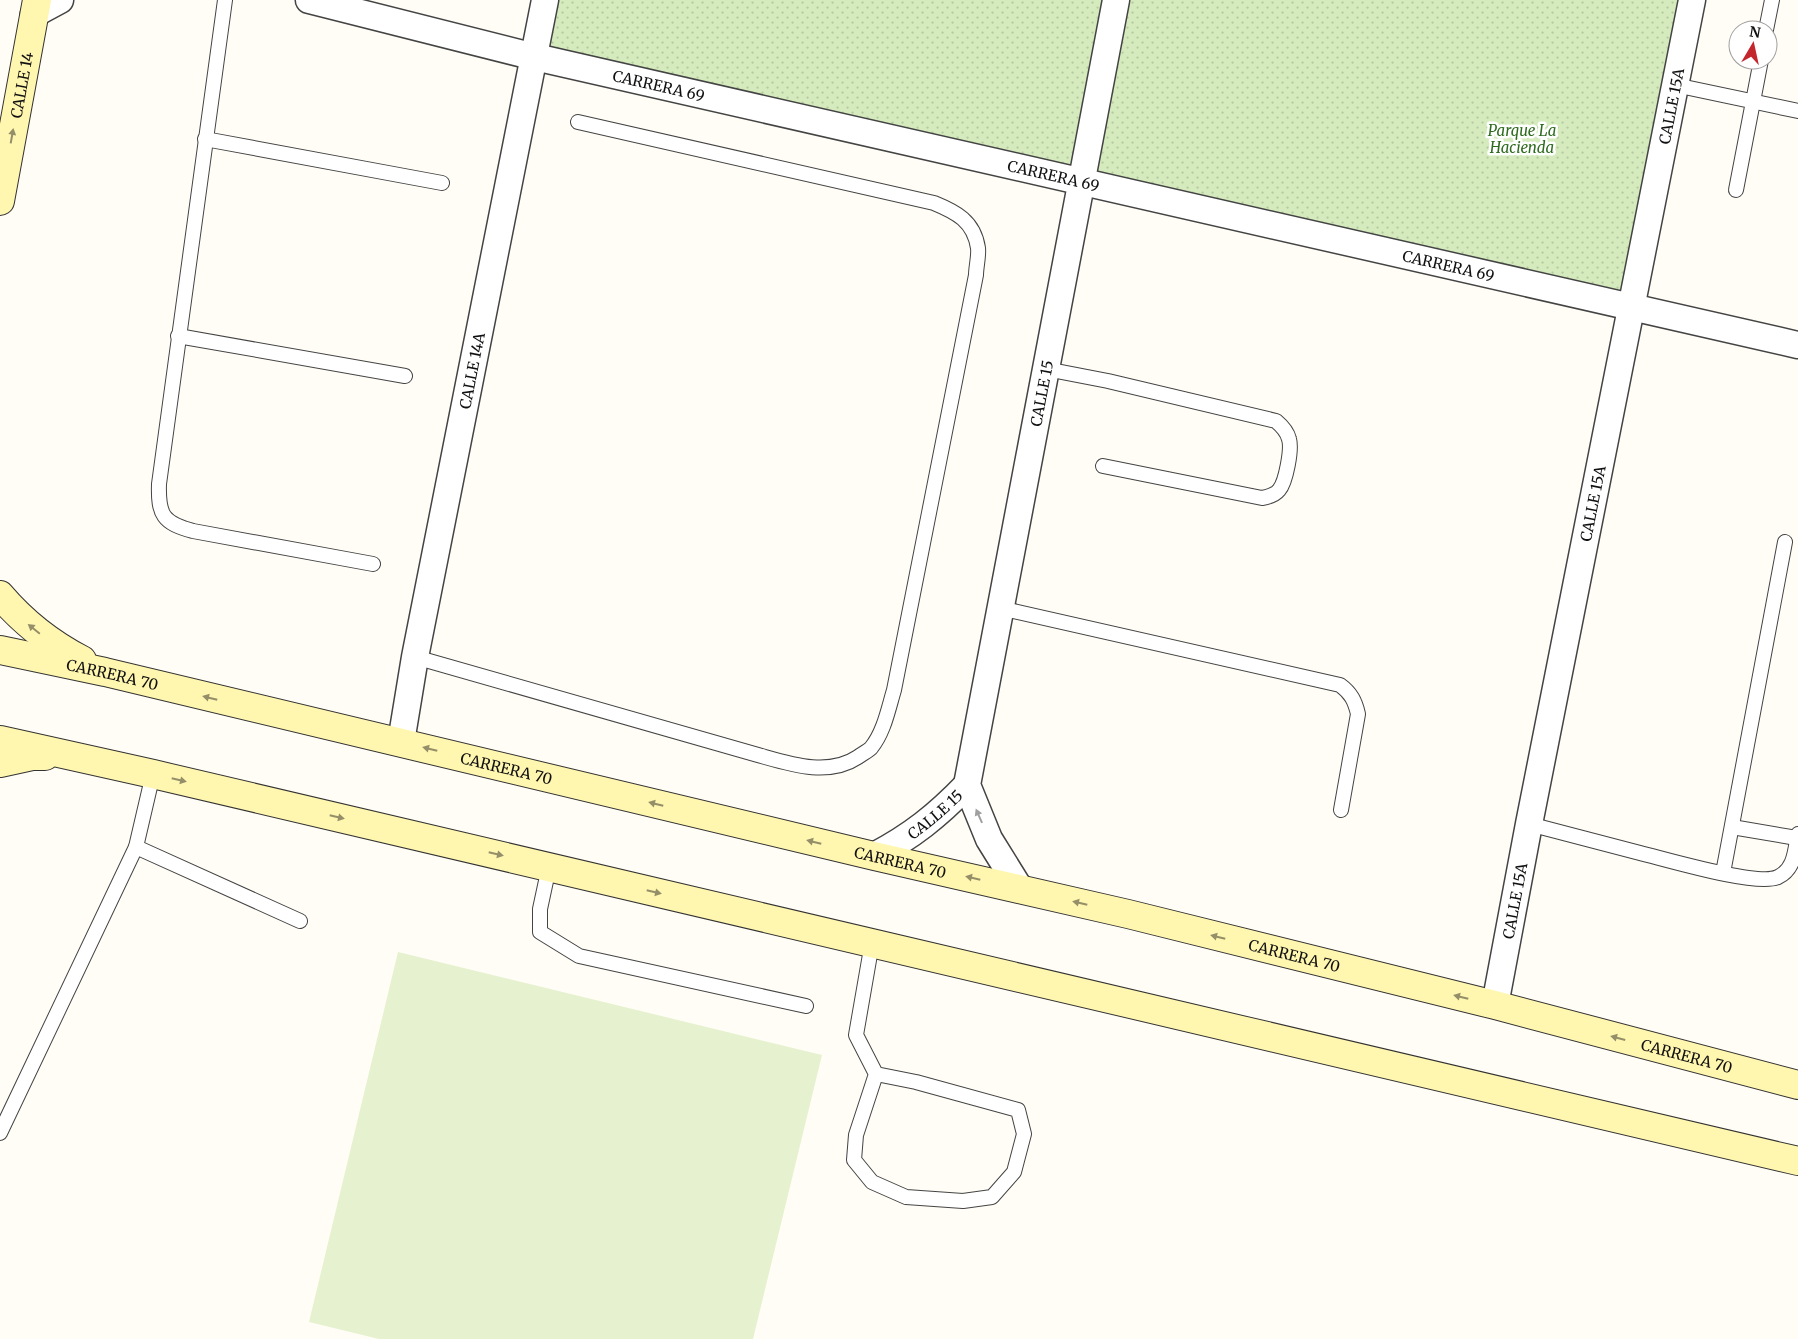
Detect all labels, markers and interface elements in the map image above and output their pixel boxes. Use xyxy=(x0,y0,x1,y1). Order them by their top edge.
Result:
north arrow xyxy=(1728,20,1778,70)
text: N xyxy=(1748,22,1762,42)
street label: CALLE 14 xyxy=(6,50,37,120)
street label: CARRERA 69 xyxy=(611,66,707,105)
street label: CALLE 15A xyxy=(1654,66,1688,146)
park label: Parque La Hacienda xyxy=(1488,121,1556,157)
one-way arrow xyxy=(8,128,16,143)
street label: CARRERA 69 xyxy=(1006,156,1101,195)
street label: CARRERA 69 xyxy=(1401,246,1496,285)
street label: CALLE 14A xyxy=(455,330,489,411)
street label: CALLE 15 xyxy=(1026,358,1057,428)
street label: CALLE 15A xyxy=(1576,463,1609,543)
one-way arrow xyxy=(28,623,41,634)
street label: CARRERA 70 xyxy=(65,655,160,694)
one-way arrow xyxy=(202,694,217,702)
one-way arrow xyxy=(423,745,438,753)
street label: CARRERA 70 xyxy=(459,748,554,788)
one-way arrow xyxy=(172,776,187,784)
street label: CALLE 15 xyxy=(903,785,967,843)
one-way arrow xyxy=(649,800,664,808)
one-way arrow xyxy=(975,809,983,823)
one-way arrow xyxy=(330,813,345,821)
one-way arrow xyxy=(807,838,822,846)
street label: CARRERA 70 xyxy=(852,842,948,882)
one-way arrow xyxy=(488,850,503,858)
street label: CALLE 15A xyxy=(1498,861,1531,940)
one-way arrow xyxy=(964,874,980,882)
one-way arrow xyxy=(646,888,661,896)
one-way arrow xyxy=(1073,899,1088,907)
one-way arrow xyxy=(1210,933,1225,941)
street label: CARRERA 70 xyxy=(1247,935,1342,976)
one-way arrow xyxy=(1453,993,1468,1001)
one-way arrow xyxy=(1610,1033,1625,1041)
street label: CARRERA 70 xyxy=(1639,1034,1735,1077)

